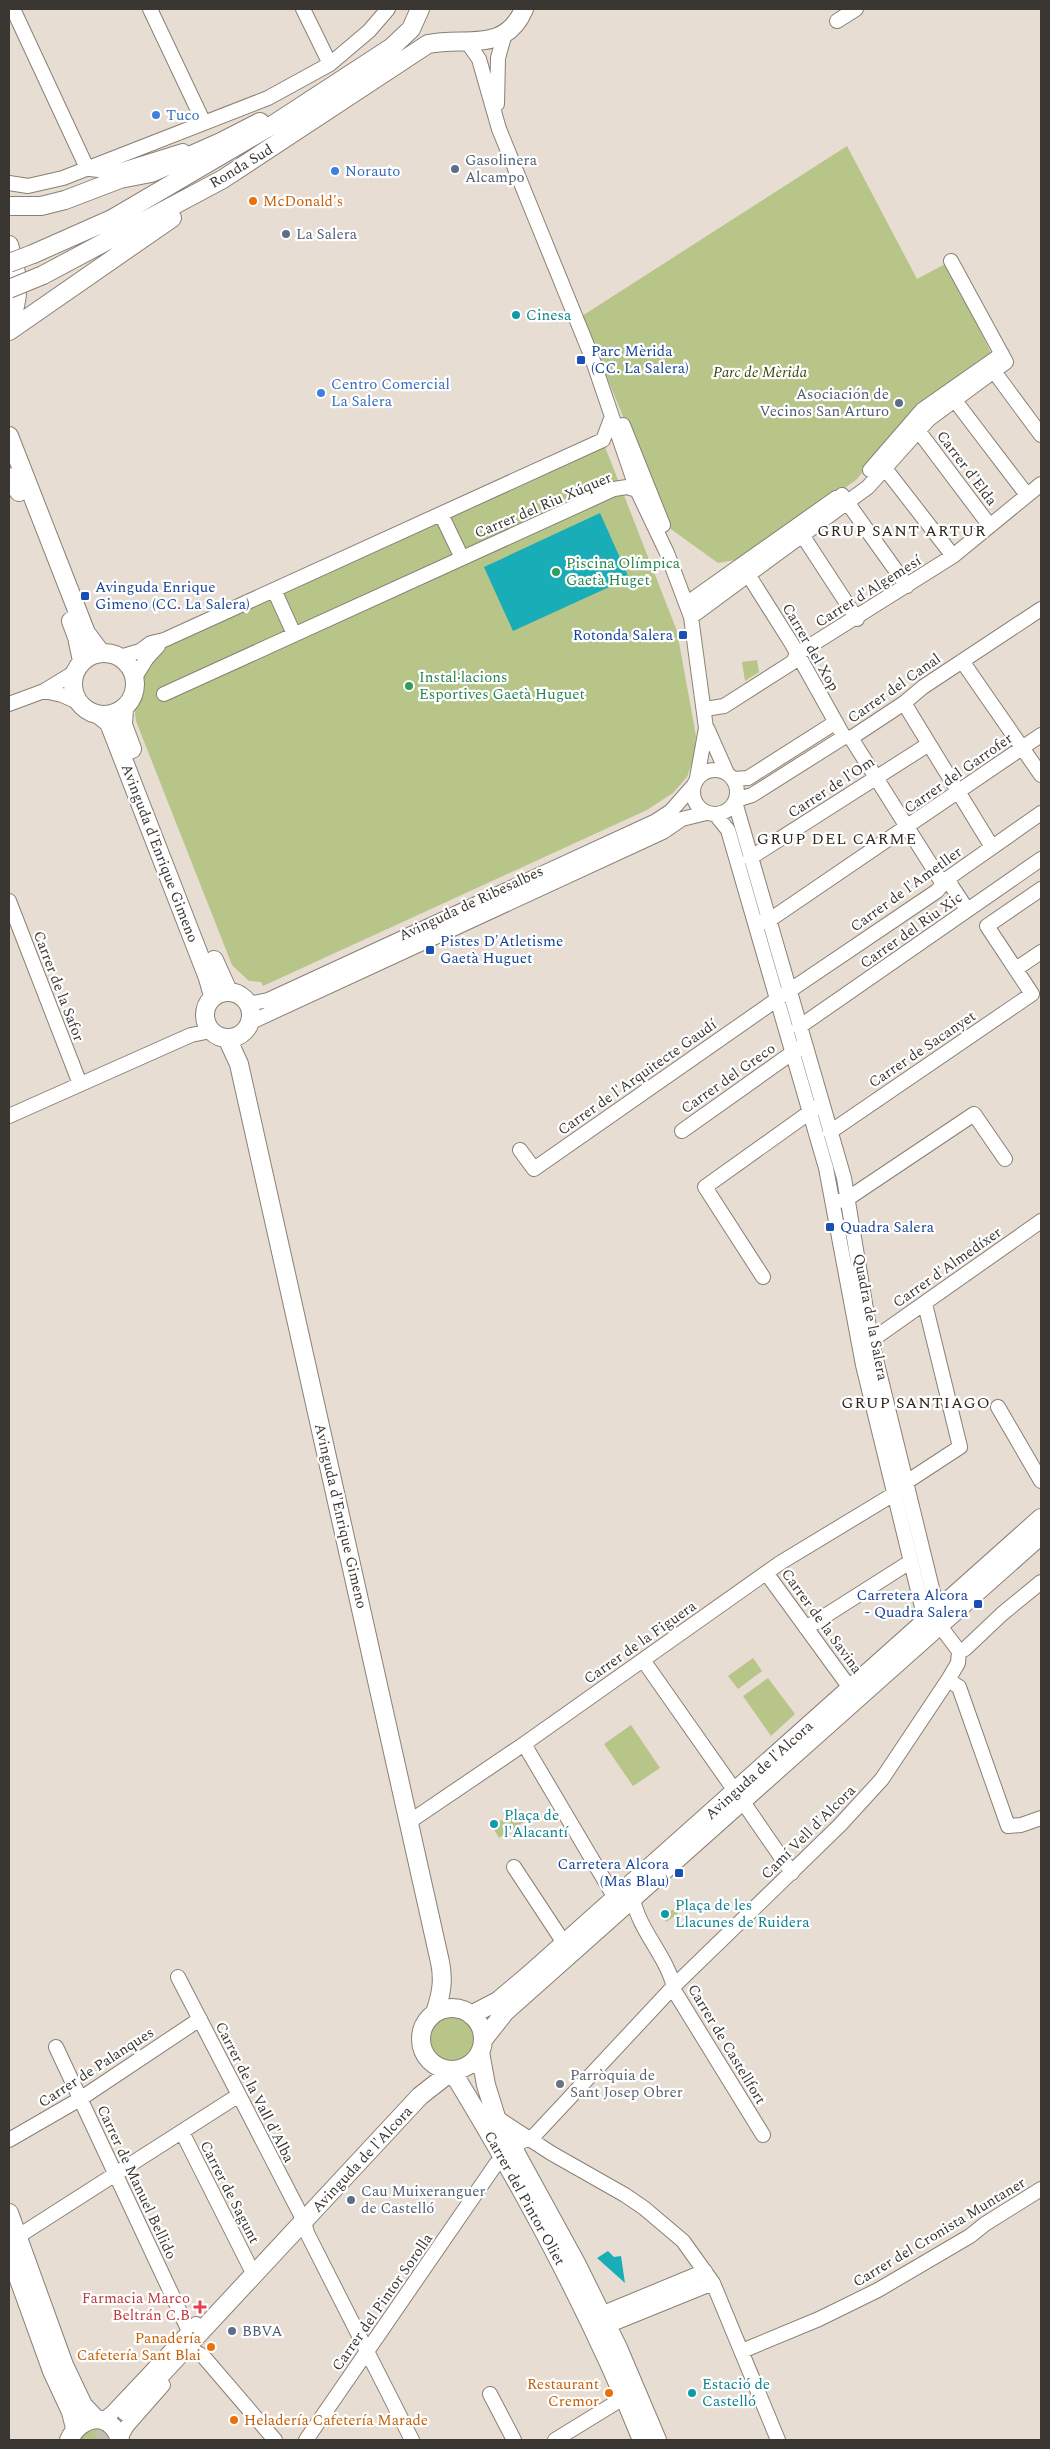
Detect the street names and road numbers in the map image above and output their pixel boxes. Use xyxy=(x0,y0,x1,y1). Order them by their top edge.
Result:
street label: Ronda Sud xyxy=(205,138,278,195)
street label: Carrer d'Elda xyxy=(931,426,1003,511)
street label: Carrer del Riu Xúquer xyxy=(471,466,615,545)
street label: Carrer d'Algemesí xyxy=(811,549,927,633)
street label: Carrer del Xop xyxy=(776,599,845,696)
street label: Carrer del Canal xyxy=(843,648,946,729)
street label: Carrer del Garrofer xyxy=(899,727,1017,820)
street label: Carrer de l'Om xyxy=(783,751,879,824)
street label: Avinguda d'Enrique Gimeno xyxy=(115,761,204,946)
street label: Carrer de l'Ametller xyxy=(846,841,967,938)
street label: Avinguda de Ribesalbes xyxy=(395,860,547,947)
street label: Carrer del Riu Xic xyxy=(855,886,967,974)
street label: Carrer de la Safor xyxy=(27,928,90,1045)
street label: Carrer de Sacanyet xyxy=(864,1005,981,1094)
street label: Carrer de l'Arquitecte Gaudí xyxy=(553,1013,723,1141)
street label: Carrer del Greco xyxy=(676,1037,780,1120)
street label: Carrer d'Almedíxer xyxy=(888,1221,1007,1314)
street label: Quadra de la Salera xyxy=(847,1252,894,1383)
street label: Avinguda d'Enrique Gimeno xyxy=(308,1421,373,1611)
street label: Carrer de la Savina xyxy=(775,1564,868,1679)
street label: Carrer de la Figuera xyxy=(579,1594,702,1690)
street label: Avinguda de l'Alcora xyxy=(700,1715,819,1825)
street label: Camí Vell d'Alcora xyxy=(756,1779,862,1885)
street label: Carrer de Castellfort xyxy=(681,1980,772,2109)
street label: Carrer de la Vall d'Alba xyxy=(209,2018,300,2167)
street label: Carrer de Palanques xyxy=(34,2021,159,2114)
street label: Avinguda de l'Alcora xyxy=(307,2100,419,2218)
street label: Carrer de Manuel Bellido xyxy=(91,2101,182,2263)
street label: Carrer del Pintor Oliet xyxy=(478,2127,571,2270)
street label: Carrer de Sagunt xyxy=(194,2137,265,2248)
street label: Carrer del Cronista Muntaner xyxy=(848,2172,1030,2293)
street label: Carrer del Pintor Sorolla xyxy=(326,2228,439,2376)

